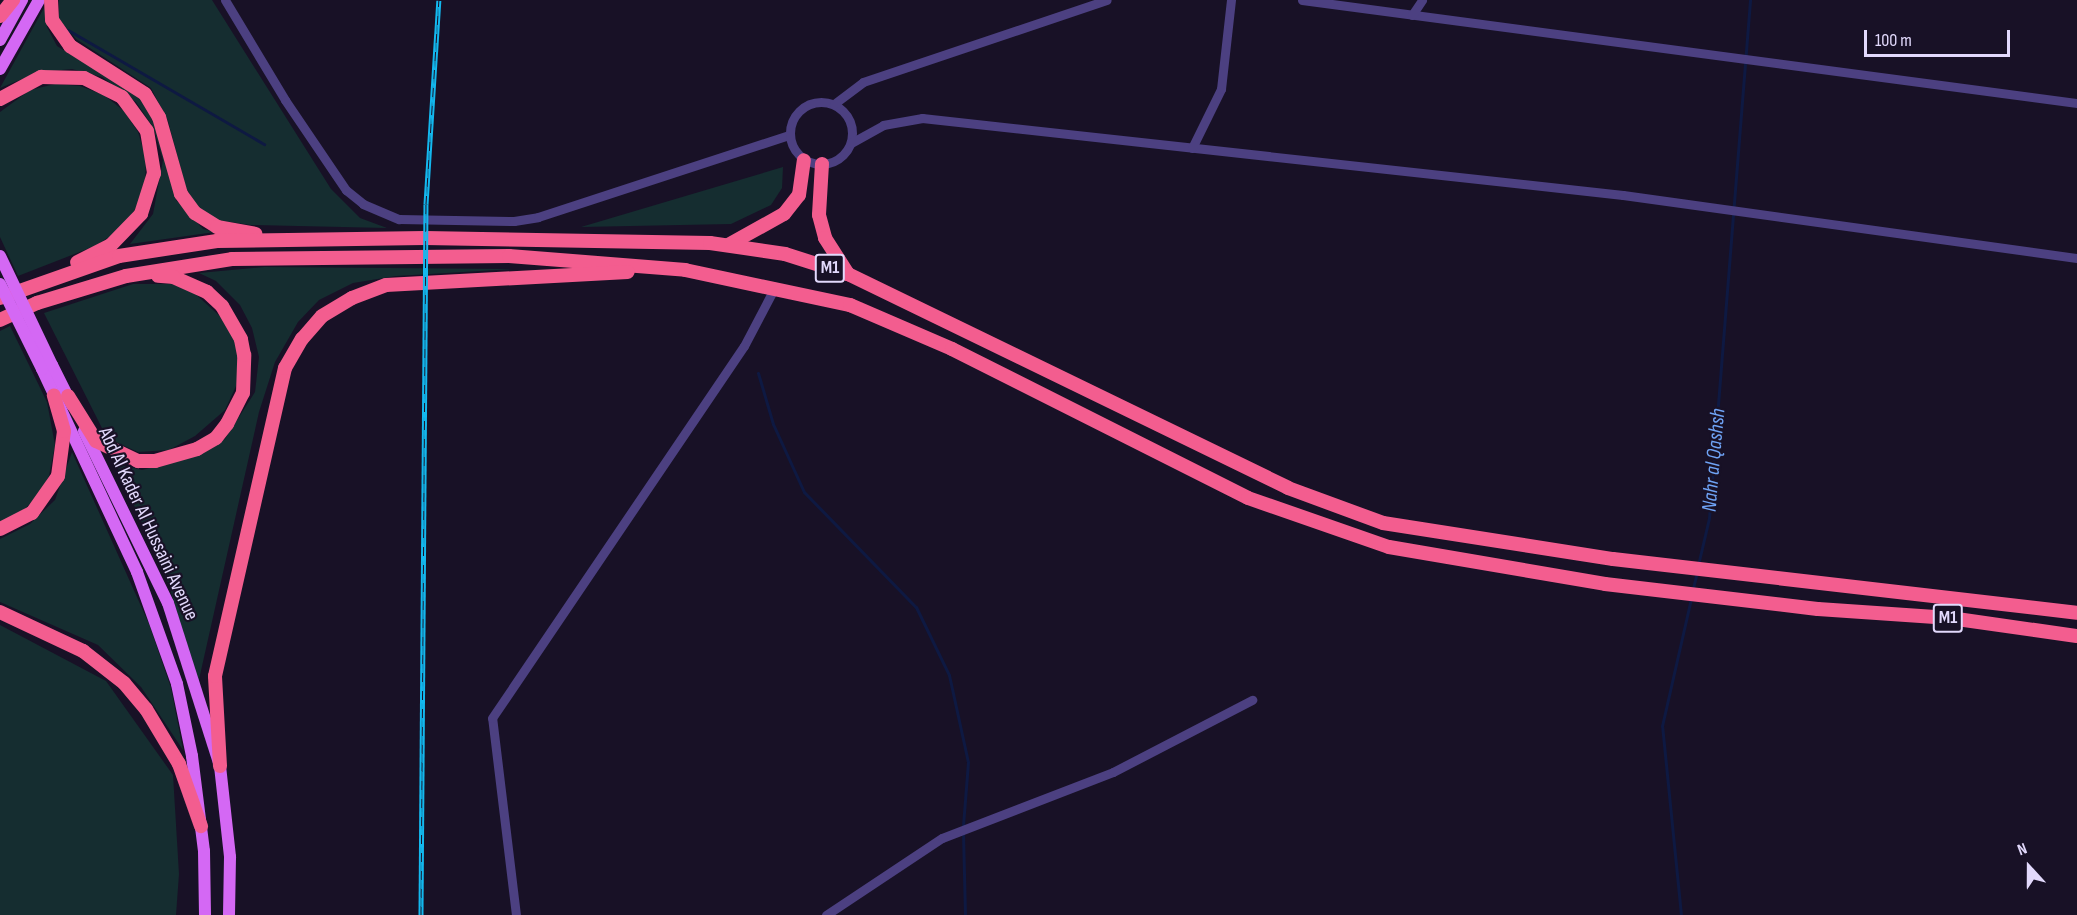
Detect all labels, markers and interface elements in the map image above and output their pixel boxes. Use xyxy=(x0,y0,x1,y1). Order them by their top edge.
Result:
scale bar xyxy=(1867,18,2012,56)
text: 100 m xyxy=(1875,30,1912,51)
road number: M1 xyxy=(814,253,846,283)
water label: Nahr al Qashsh xyxy=(1697,407,1731,513)
street label: Abd Al Kader Al Hussaini Avenue xyxy=(93,424,203,624)
road number: M1 xyxy=(1932,603,1964,633)
north arrow xyxy=(1999,837,2059,897)
text: N xyxy=(2015,839,2030,860)

